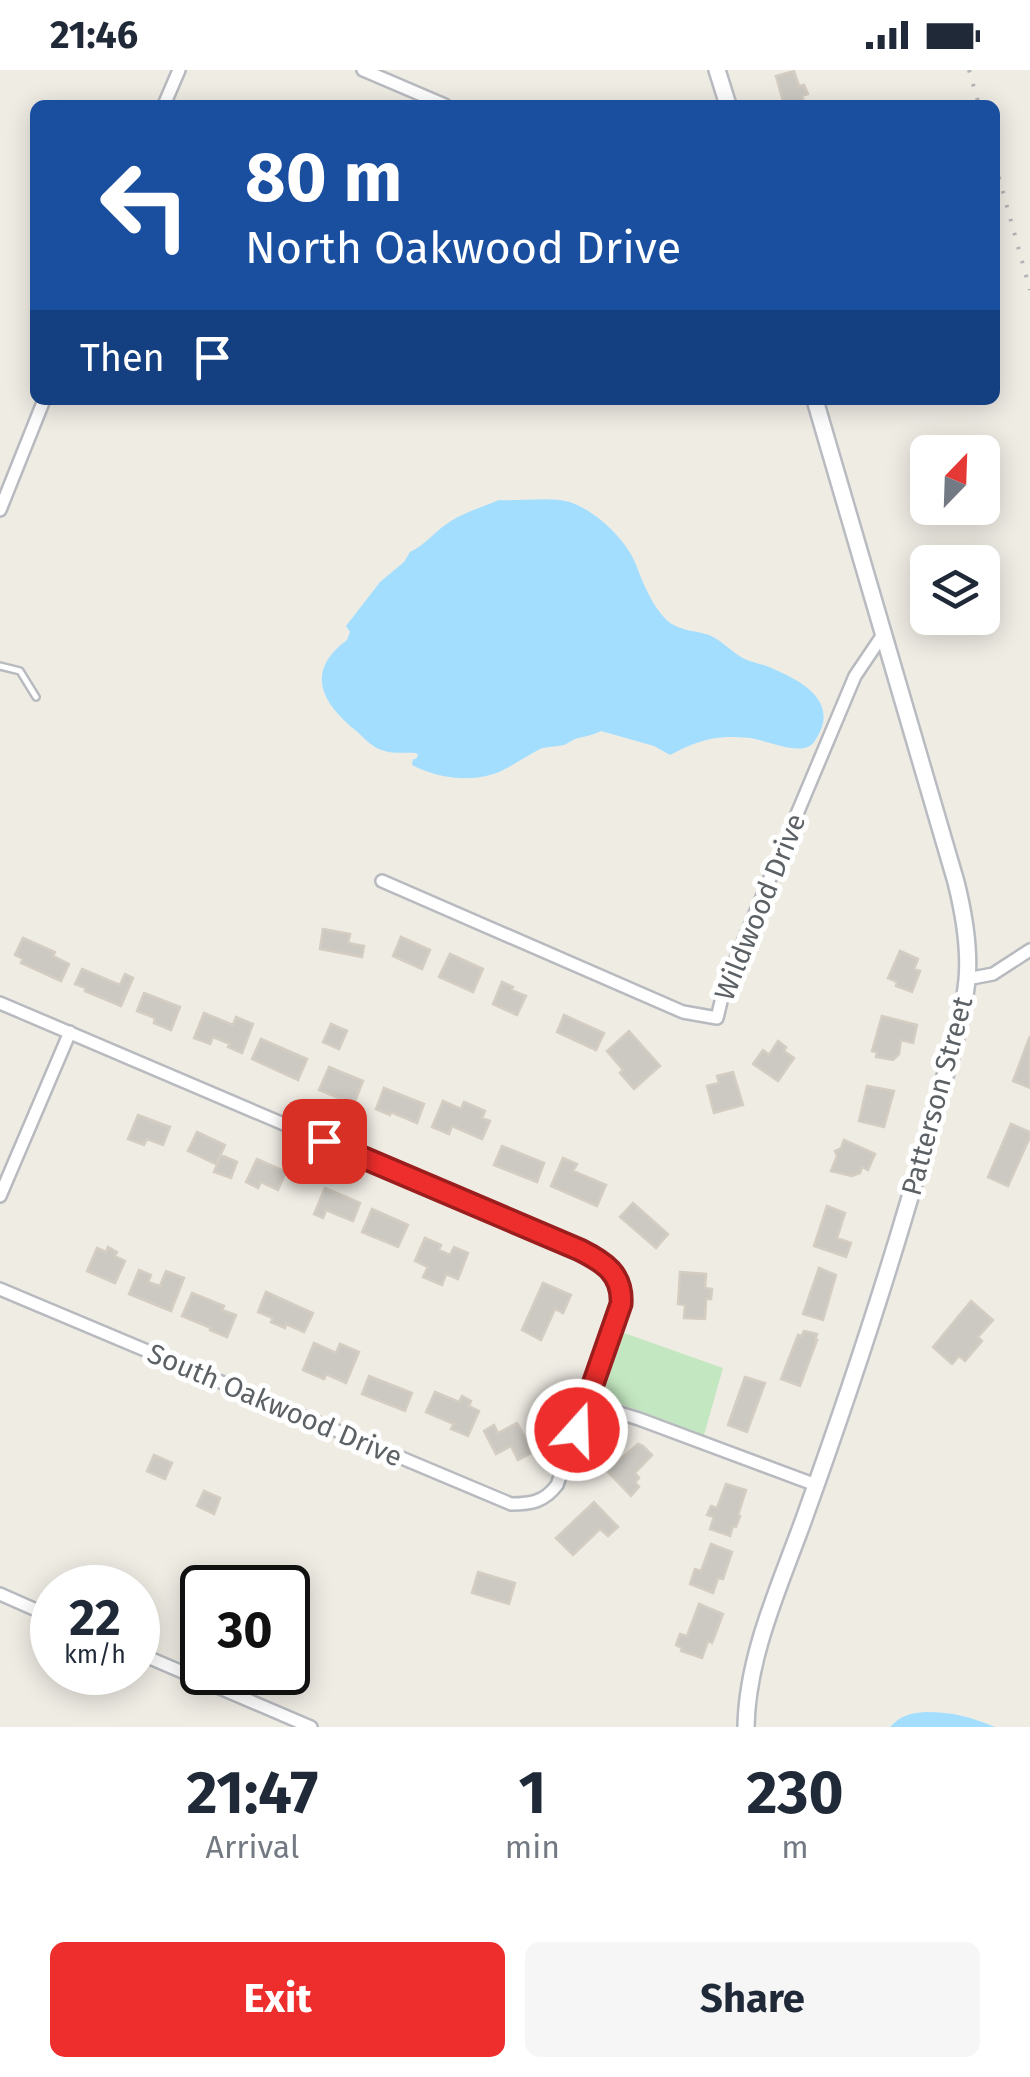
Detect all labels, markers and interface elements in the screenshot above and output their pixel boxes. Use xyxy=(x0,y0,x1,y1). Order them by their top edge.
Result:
text: 21:46 xyxy=(50,12,138,58)
text: 80 m xyxy=(245,136,402,220)
icon: left xyxy=(80,140,210,270)
text: North Oakwood Drive xyxy=(245,221,681,275)
icon: arrive xyxy=(185,330,240,385)
text: Then xyxy=(80,335,165,381)
north arrow xyxy=(910,435,1000,525)
map controls xyxy=(910,435,1000,635)
button: layers xyxy=(910,545,1000,635)
street label: Wildwood Drive xyxy=(708,809,812,1005)
street label: Patterson Street xyxy=(895,992,980,1199)
pin xyxy=(282,1099,367,1184)
icon: arrive xyxy=(297,1114,352,1169)
street label: South Oakwood Drive xyxy=(143,1336,407,1474)
position arrow xyxy=(525,1378,629,1482)
speed limit sign: 30 xyxy=(180,1565,310,1695)
text: 22 xyxy=(69,1588,121,1648)
text: km/h xyxy=(64,1640,126,1670)
text: 21:47 xyxy=(186,1757,318,1829)
text: 1 xyxy=(519,1757,546,1829)
text: 230 xyxy=(747,1757,844,1829)
text: Arrival xyxy=(206,1828,299,1866)
text: min xyxy=(505,1828,560,1866)
text: m xyxy=(781,1828,809,1866)
button: Exit xyxy=(50,1942,505,2057)
button: Share xyxy=(525,1942,980,2057)

